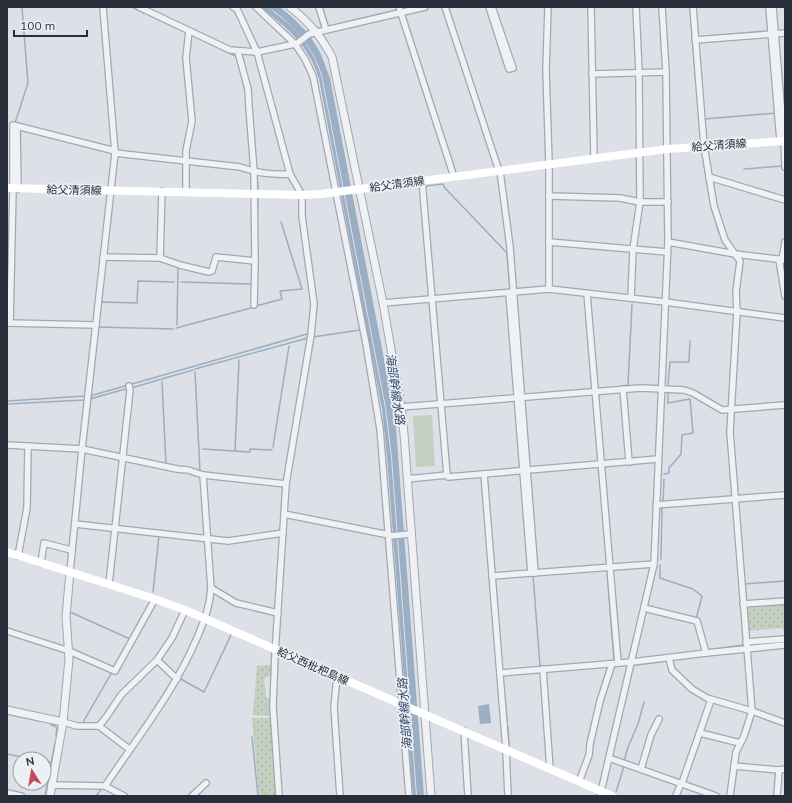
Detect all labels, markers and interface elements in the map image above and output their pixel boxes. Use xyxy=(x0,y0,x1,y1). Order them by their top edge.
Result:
scale bar xyxy=(14,12,87,38)
text: 100 m xyxy=(20,18,55,33)
street label: 給父清須線 xyxy=(691,136,747,154)
street label: 給父清須線 xyxy=(369,173,425,195)
street label: 給父清須線 xyxy=(46,183,102,197)
water label: 海部幹線水路 xyxy=(383,352,408,427)
street label: 給父西枇杷島線 xyxy=(275,644,351,688)
water label: 海部幹線水路 xyxy=(394,677,414,750)
north arrow xyxy=(12,751,52,791)
text: N xyxy=(25,754,36,769)

